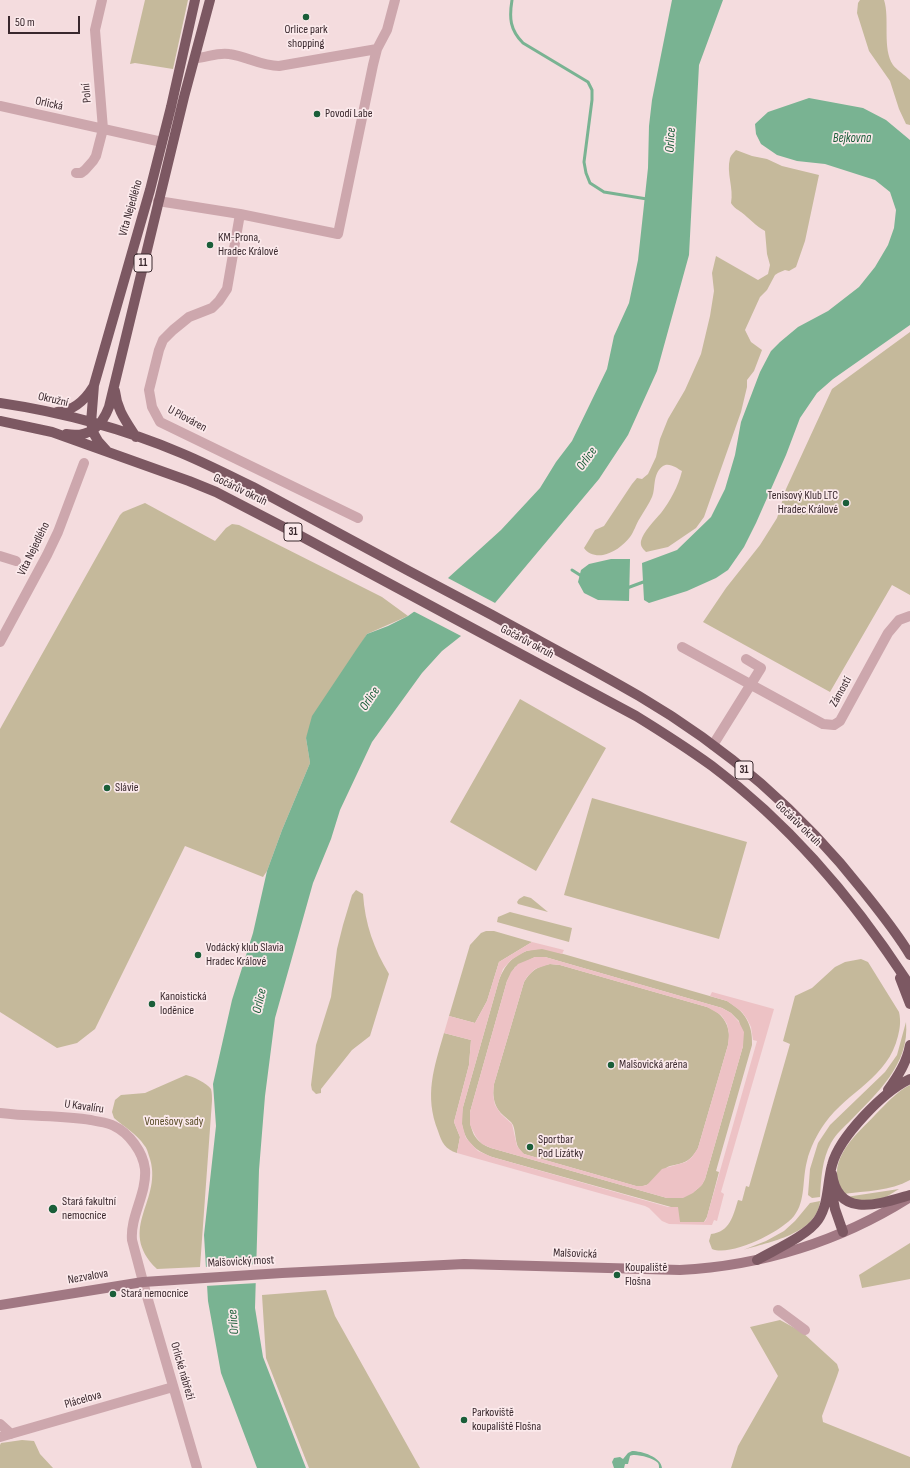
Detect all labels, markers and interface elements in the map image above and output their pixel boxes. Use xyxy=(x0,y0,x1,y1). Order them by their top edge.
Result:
scale bar xyxy=(10,8,82,34)
marker: Orlice park shopping xyxy=(301,12,311,22)
text: 50 m xyxy=(15,15,35,30)
place label: Orlice park shopping xyxy=(284,23,328,51)
street label: Polní xyxy=(79,83,95,103)
street label: Orlická xyxy=(34,94,64,114)
place label: Povodí Labe xyxy=(325,107,372,121)
marker: Povodí Labe xyxy=(312,109,322,119)
water label: Orlice xyxy=(663,127,679,153)
water label: Bejkovna xyxy=(833,131,871,147)
street label: Víta Nejedlého xyxy=(116,178,146,238)
place label: KM-Prona, Hradec Králové xyxy=(218,231,278,259)
marker: KM-Prona, Hradec Králové xyxy=(205,240,215,250)
road number: 11 xyxy=(134,254,152,272)
street label: Okružní xyxy=(36,390,70,410)
street label: U Plováren xyxy=(165,403,209,435)
water label: Orlice xyxy=(573,444,601,474)
street label: Gočárův okruh xyxy=(211,471,269,509)
place label: Tenisový Klub LTC Hradec Králové xyxy=(768,489,838,517)
marker: Tenisový Klub LTC Hradec Králové xyxy=(841,498,851,508)
street label: Víta Nejedlého xyxy=(15,520,53,578)
road number: 31 xyxy=(284,523,302,541)
street label: Gočárův okruh xyxy=(498,622,556,662)
street label: Zámostí xyxy=(827,674,855,710)
water label: Orlice xyxy=(357,684,383,714)
road number: 31 xyxy=(735,761,753,779)
place label: Slávie xyxy=(115,781,139,795)
marker: Slávie xyxy=(102,783,112,793)
street label: Gočárův okruh xyxy=(772,799,824,849)
place label: Vodácký klub Slavia Hradec Králové xyxy=(206,941,284,969)
marker: Vodácký klub Slavia Hradec Králové xyxy=(193,950,203,960)
water label: Orlice xyxy=(250,987,270,1015)
place label: Kanoistická loděnice xyxy=(160,990,207,1018)
marker: Kanoistická loděnice xyxy=(147,999,157,1009)
place label: Malšovická aréna xyxy=(619,1058,687,1072)
marker: Malšovická aréna xyxy=(606,1060,616,1070)
street label: U Kavalíru xyxy=(63,1097,105,1117)
park label: Vonešovy sady xyxy=(145,1115,203,1129)
place label: Sportbar Pod Lízátky xyxy=(538,1133,583,1161)
marker: Sportbar Pod Lízátky xyxy=(525,1142,535,1152)
place label: Stará fakultní nemocnice xyxy=(62,1195,116,1223)
marker: Stará fakultní nemocnice xyxy=(47,1203,59,1215)
street label: Malšovická xyxy=(553,1246,597,1262)
street label: Malšovický most xyxy=(207,1253,275,1271)
place label: Koupaliště Flošna xyxy=(625,1261,667,1289)
street label: Nezvalova xyxy=(67,1266,109,1288)
marker: Koupaliště Flošna xyxy=(612,1270,622,1280)
place label: Stará nemocnice xyxy=(121,1287,188,1301)
marker: Stará nemocnice xyxy=(108,1289,118,1299)
water label: Orlice xyxy=(225,1309,243,1335)
street label: Orlické nábřeží xyxy=(167,1340,197,1402)
street label: Plácelova xyxy=(63,1388,103,1412)
place label: Parkoviště koupaliště Flošna xyxy=(472,1406,541,1434)
marker: Parkoviště koupaliště Flošna xyxy=(459,1415,469,1425)

